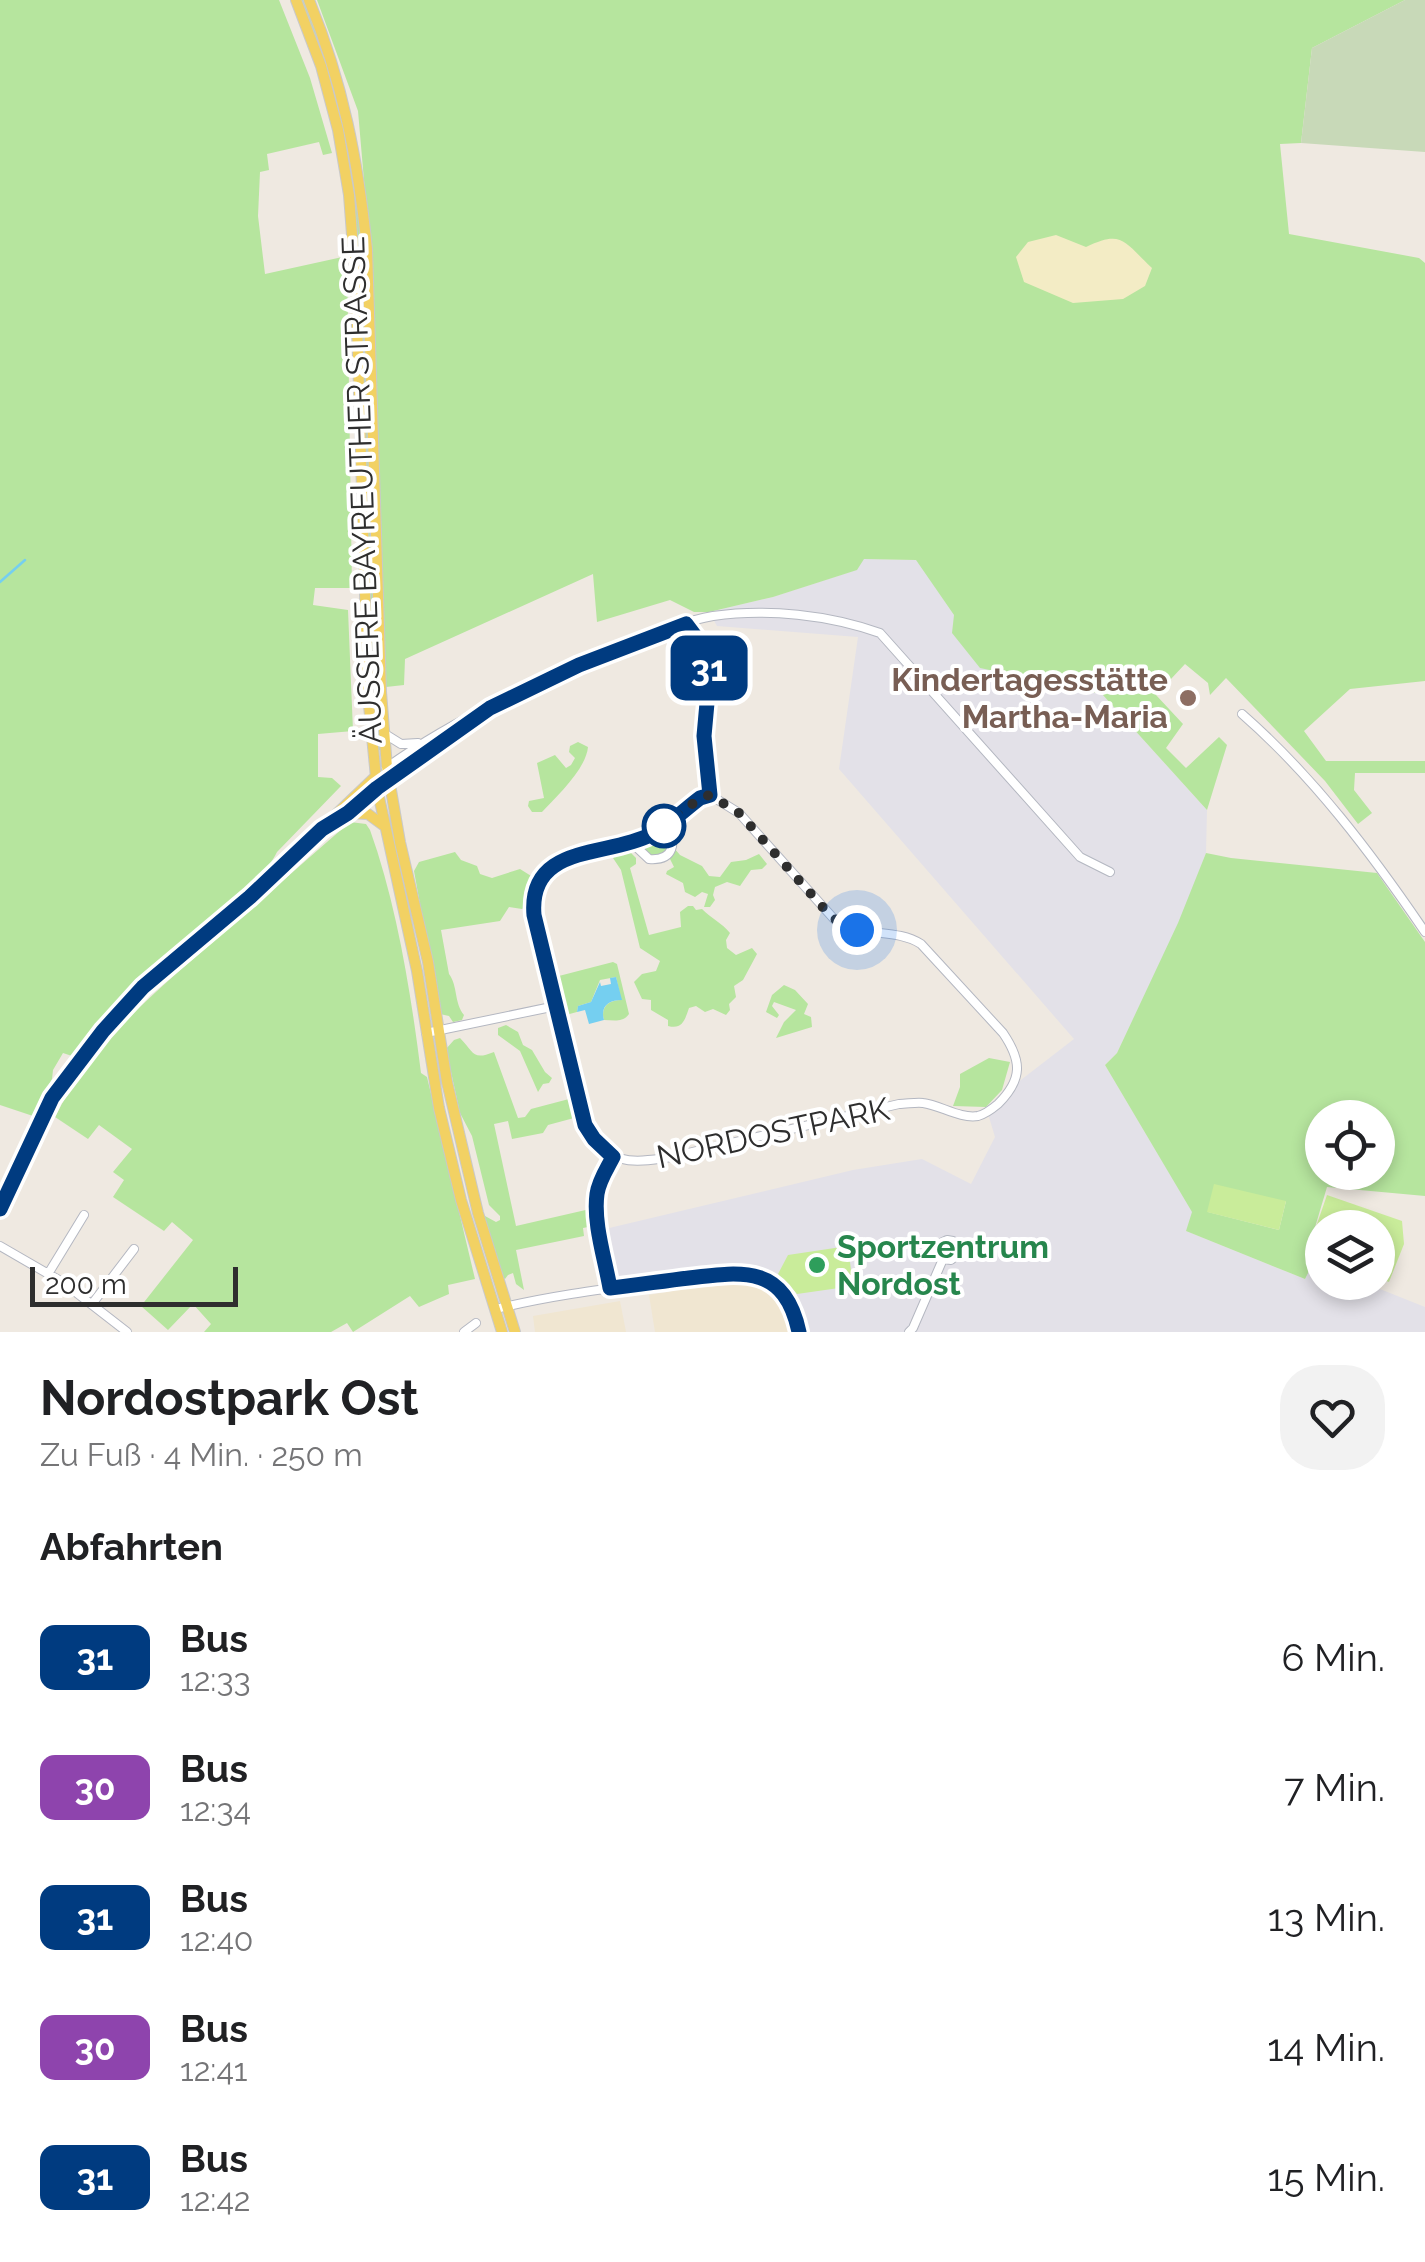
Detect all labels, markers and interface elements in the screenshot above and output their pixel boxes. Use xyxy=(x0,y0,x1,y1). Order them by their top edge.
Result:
street label: ÄUSSERE BAYREUTHER STRASSE xyxy=(334,236,389,745)
line badge: 31 xyxy=(664,636,754,700)
text: 31 xyxy=(691,648,727,689)
place label: Kindertagesstätte Martha-Maria xyxy=(891,661,1168,735)
marker: Kindertagesstätte Martha-Maria xyxy=(1177,687,1199,709)
unlabelled marker xyxy=(643,805,685,847)
your location xyxy=(832,905,882,955)
street label: NORDOSTPARK xyxy=(653,1090,893,1175)
map controls xyxy=(1305,1100,1395,1300)
button: locate xyxy=(1305,1100,1395,1190)
button: layers xyxy=(1305,1210,1395,1300)
place label: Sportzentrum Nordost xyxy=(837,1228,1049,1302)
marker: Sportzentrum Nordost xyxy=(806,1254,828,1276)
scale bar xyxy=(30,1262,238,1306)
text: 200 m xyxy=(45,1268,127,1301)
button: heart xyxy=(1280,1365,1385,1470)
text: Nordostpark Ost xyxy=(40,1370,419,1426)
text: Zu Fuß · 4 Min. · 250 m xyxy=(40,1436,363,1473)
text: Abfahrten xyxy=(40,1524,223,1569)
text: Bus xyxy=(180,1616,248,1661)
text: 6 Min. xyxy=(1281,1635,1385,1680)
text: 31 xyxy=(77,1637,113,1678)
text: 12:33 xyxy=(180,1661,251,1698)
text: Bus xyxy=(180,1746,248,1791)
text: 7 Min. xyxy=(1284,1765,1385,1810)
text: 30 xyxy=(74,1767,116,1808)
text: 12:34 xyxy=(180,1791,251,1828)
text: Bus xyxy=(180,1876,248,1921)
text: 13 Min. xyxy=(1268,1895,1385,1940)
text: 31 xyxy=(77,1897,113,1938)
text: 12:40 xyxy=(180,1921,253,1958)
text: Bus xyxy=(180,2006,248,2051)
text: 14 Min. xyxy=(1267,2025,1385,2070)
text: 30 xyxy=(74,2027,116,2068)
text: 12:41 xyxy=(180,2051,248,2088)
text: Bus xyxy=(180,2136,248,2181)
text: 15 Min. xyxy=(1267,2155,1385,2200)
text: 31 xyxy=(77,2157,113,2198)
text: 12:42 xyxy=(180,2181,251,2218)

